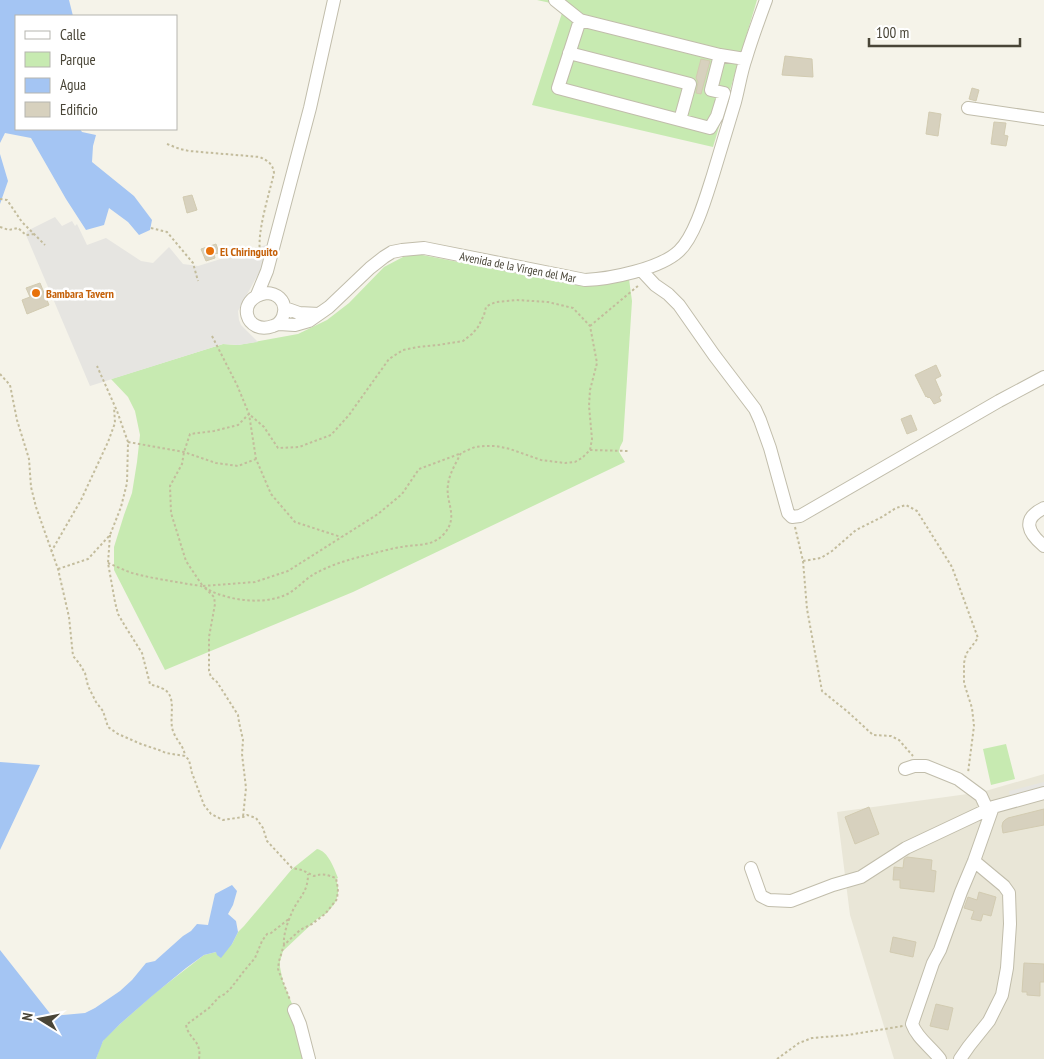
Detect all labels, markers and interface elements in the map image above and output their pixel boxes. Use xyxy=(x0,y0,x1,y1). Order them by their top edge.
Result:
legend xyxy=(15,15,178,130)
scale bar xyxy=(869,15,1020,47)
text: 100 m xyxy=(876,23,909,42)
text: Calle xyxy=(60,25,86,44)
text: Parque xyxy=(60,50,96,69)
text: Agua xyxy=(60,75,86,94)
text: Edificio xyxy=(60,100,98,119)
place label: El Chiringuito xyxy=(220,244,278,259)
marker: El Chiringuito xyxy=(204,245,216,257)
street label: Avenida de la Virgen del Mar xyxy=(458,248,578,286)
place label: Bambara Tavern xyxy=(46,286,114,301)
marker: Bambara Tavern xyxy=(30,287,42,299)
north arrow xyxy=(15,994,65,1044)
text: N xyxy=(18,1011,37,1022)

